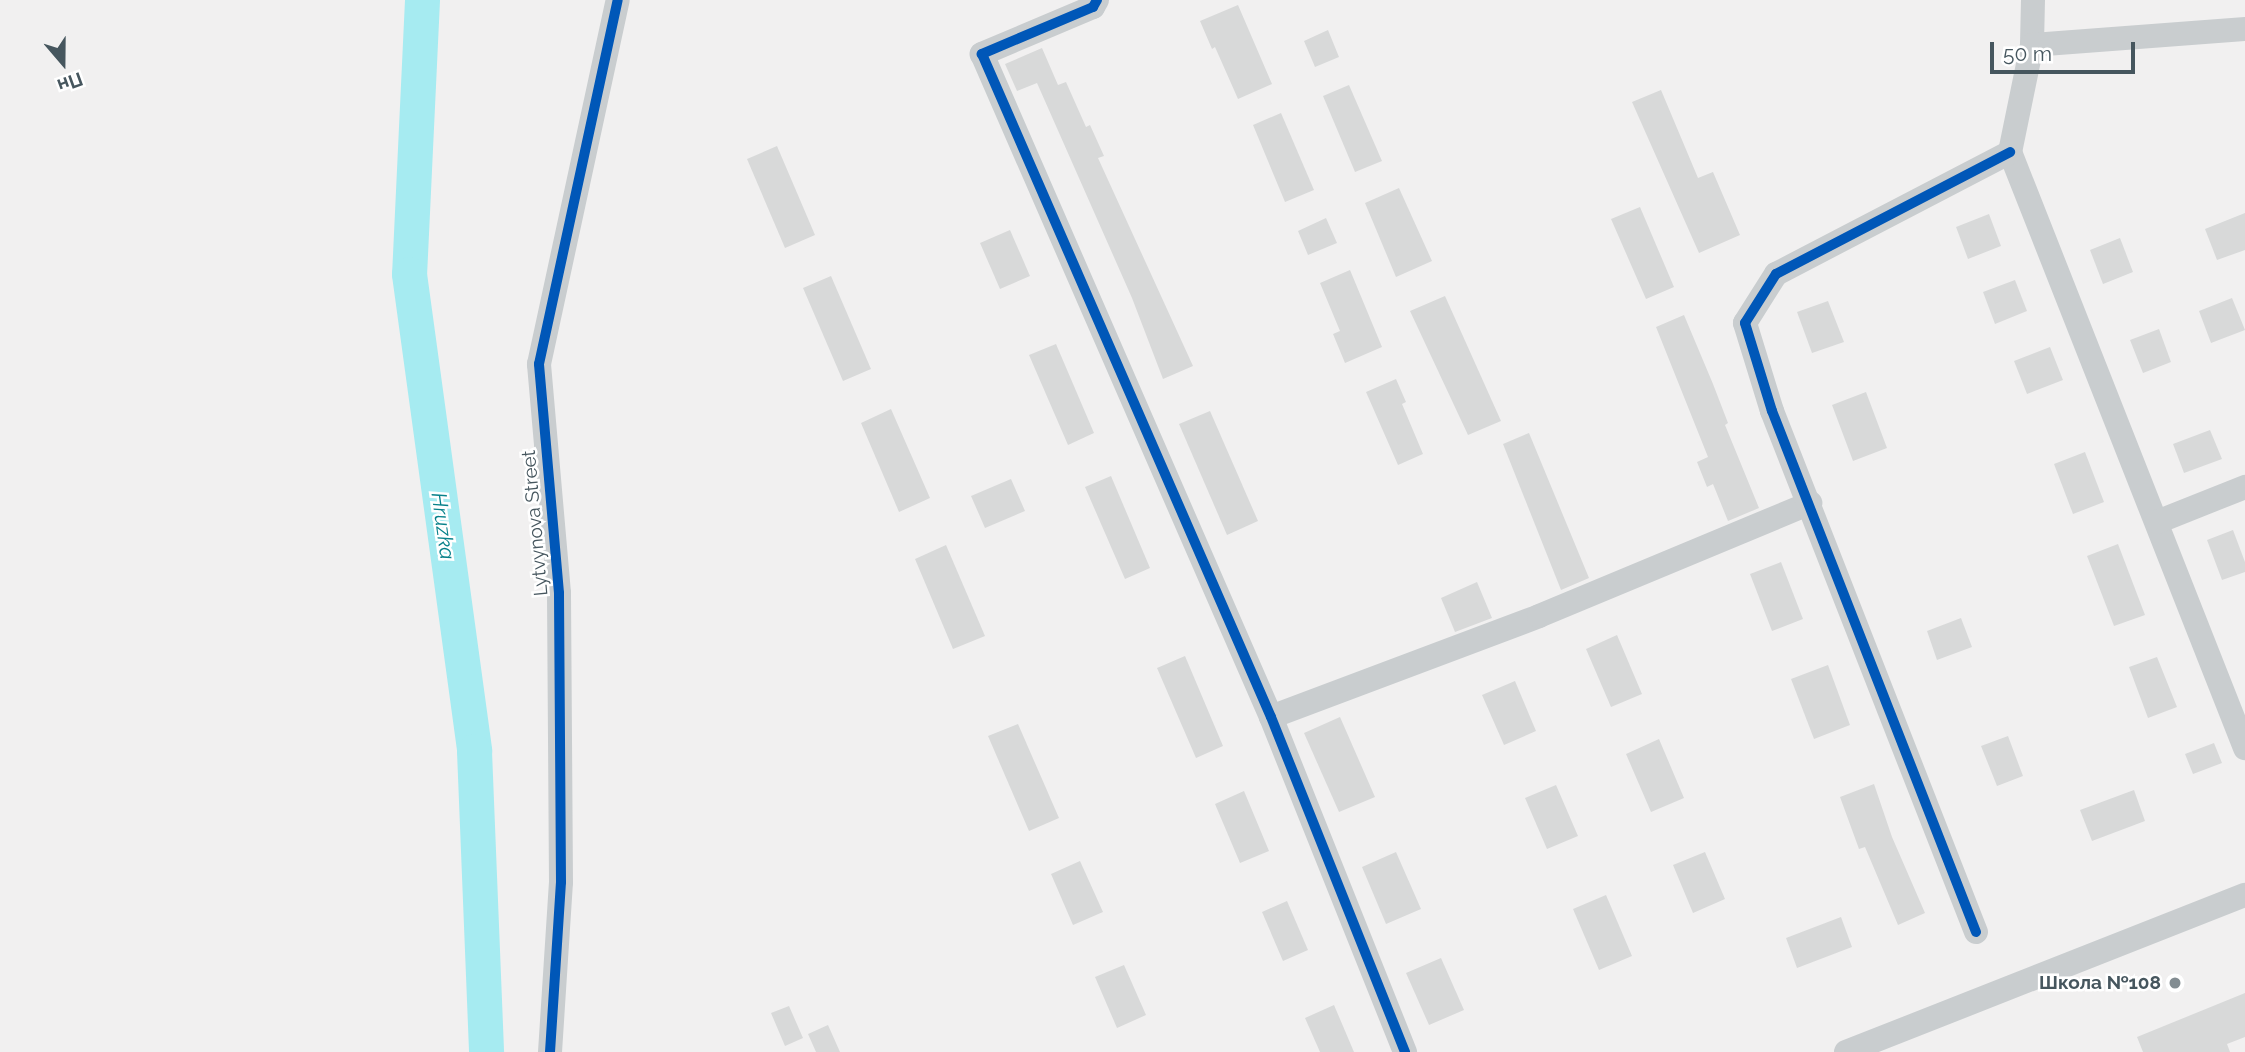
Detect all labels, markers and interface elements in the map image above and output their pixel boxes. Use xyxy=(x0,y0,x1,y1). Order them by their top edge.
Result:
north arrow xyxy=(28,28,98,98)
scale bar xyxy=(1993,28,2138,72)
text: 50 m xyxy=(2003,41,2052,66)
text: Пн xyxy=(55,68,86,97)
street label: Lytvynova Street xyxy=(517,449,553,597)
water label: Hruzka xyxy=(426,491,460,561)
place label: Школа №108 xyxy=(2039,972,2161,994)
marker: Школа №108 xyxy=(2167,975,2183,991)

